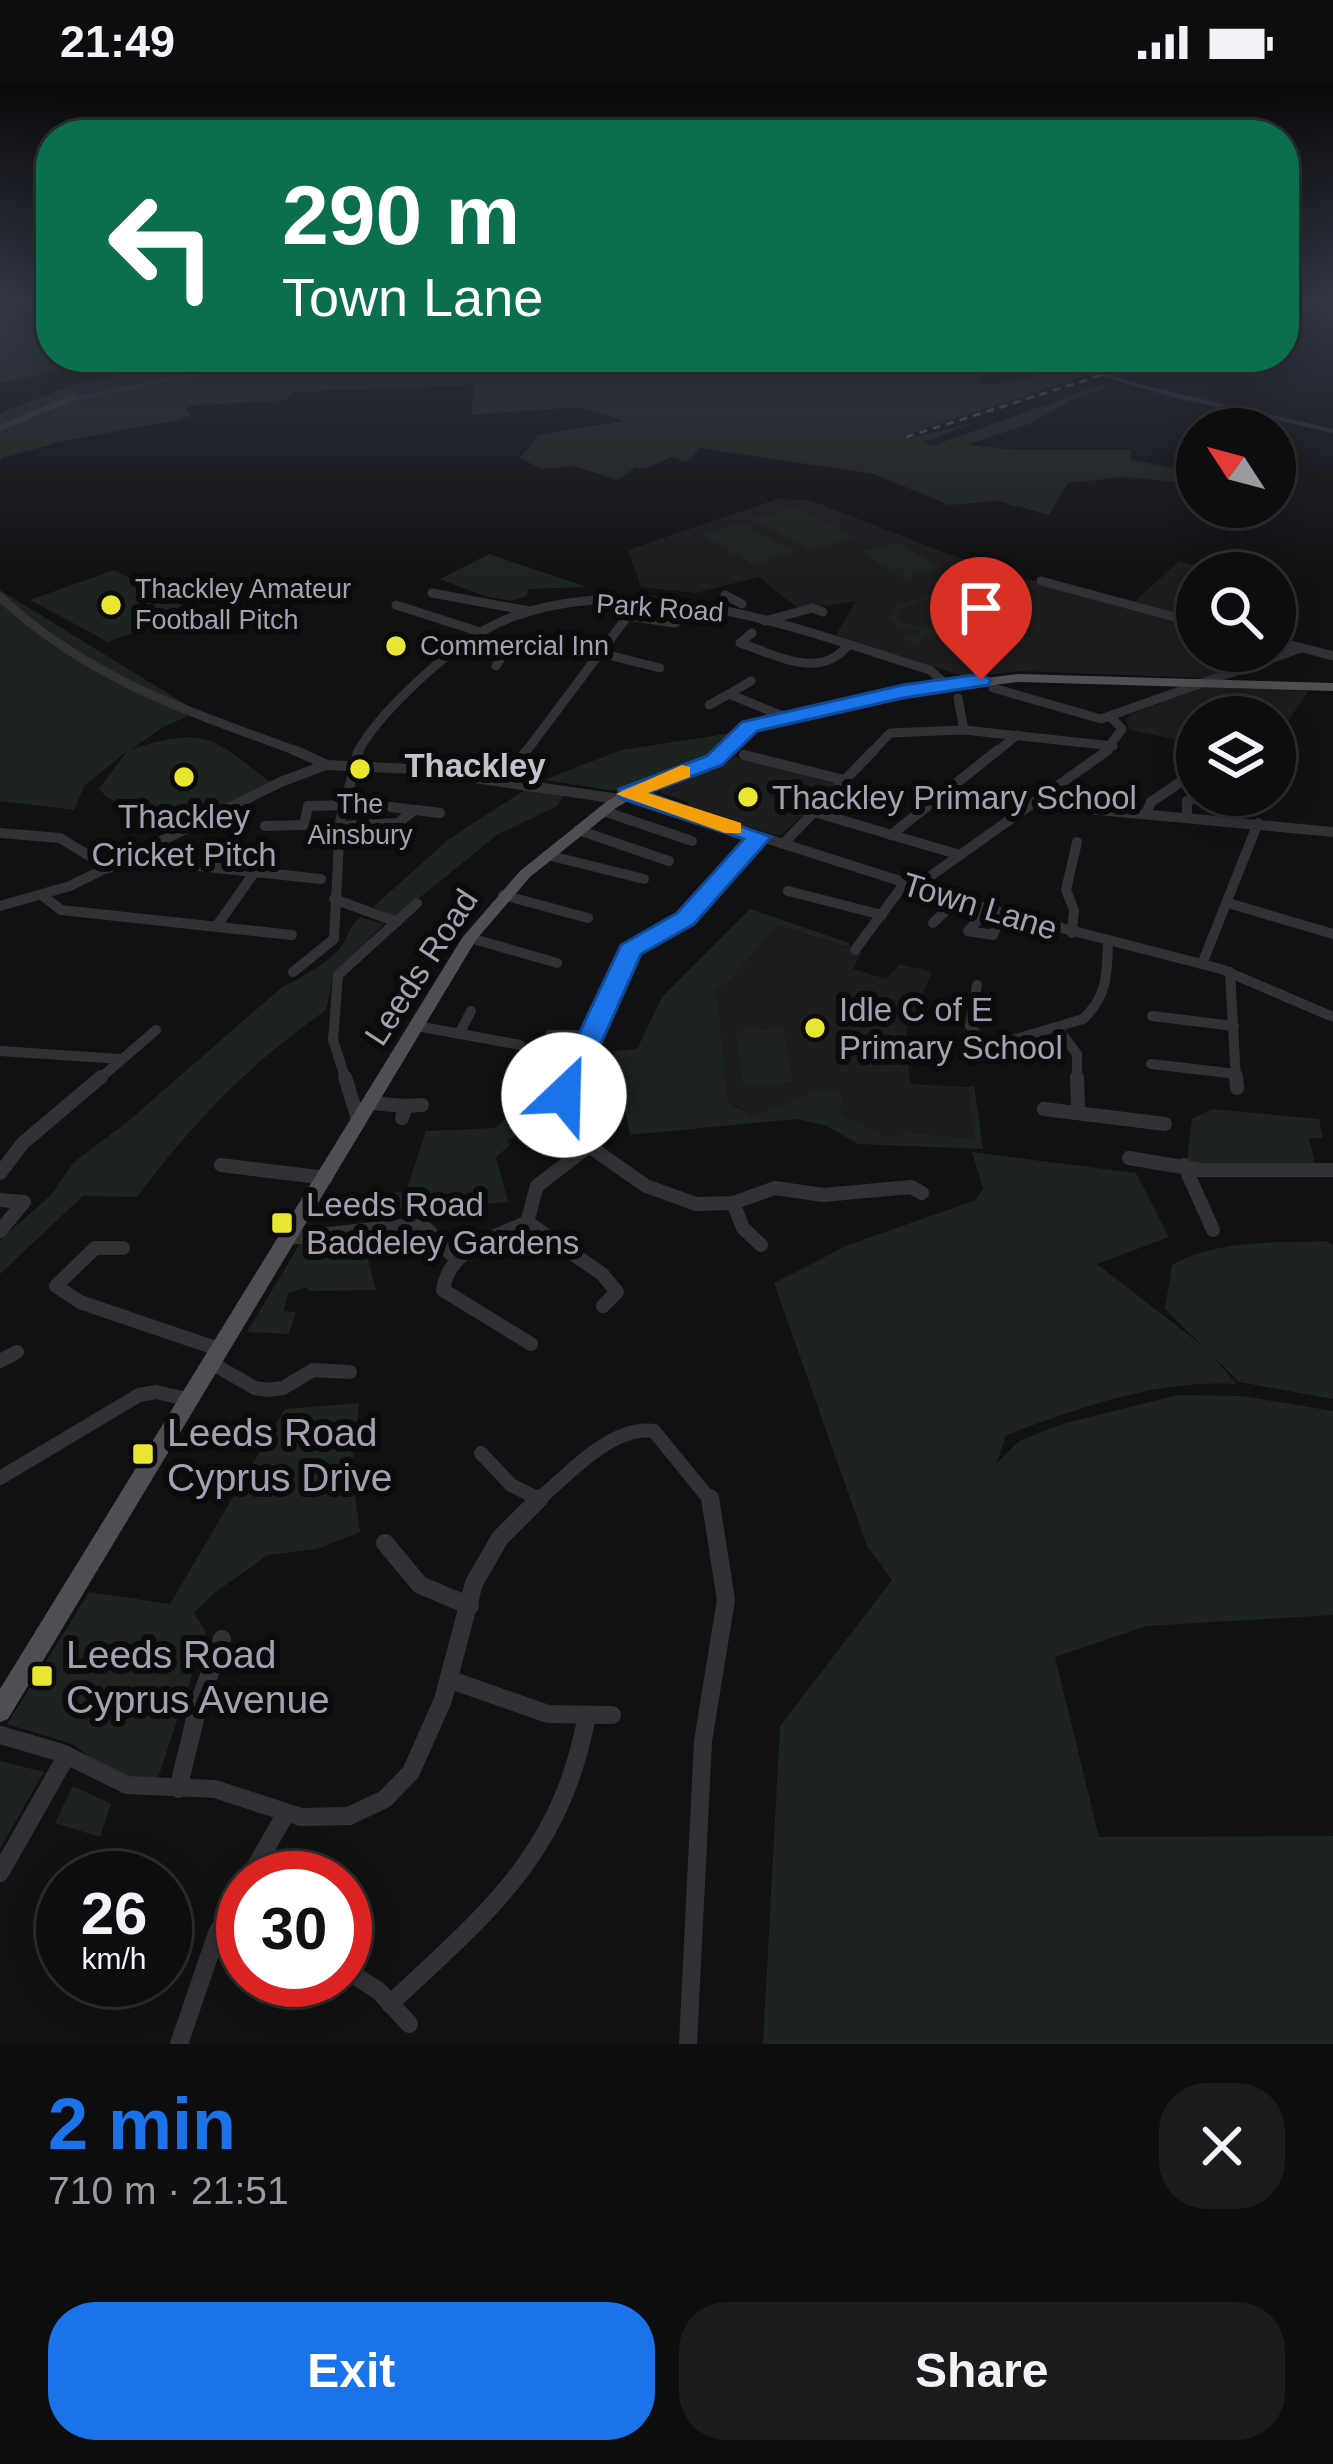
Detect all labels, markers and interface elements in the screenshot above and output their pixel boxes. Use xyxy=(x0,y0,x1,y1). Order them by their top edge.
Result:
text: 21:49 xyxy=(60,16,175,67)
icon: left xyxy=(84,168,240,324)
text: 290 m xyxy=(282,168,520,262)
text: Town Lane xyxy=(282,267,543,327)
north arrow xyxy=(1176,408,1296,528)
map controls xyxy=(1176,408,1296,816)
button: search xyxy=(1176,552,1296,672)
pin xyxy=(930,557,1032,680)
place label: Thackley Amateur Football Pitch xyxy=(135,574,351,635)
icon: arrive xyxy=(948,575,1014,641)
street label: Park Road xyxy=(595,589,725,627)
marker: Thackley Amateur Football Pitch xyxy=(98,592,124,618)
place label: Commercial Inn xyxy=(420,631,609,661)
marker: Commercial Inn xyxy=(383,633,409,659)
button: layers xyxy=(1176,696,1296,816)
district label: Thackley xyxy=(404,747,546,784)
marker: The Ainsbury xyxy=(347,756,373,782)
marker: Thackley Cricket Pitch xyxy=(171,764,197,790)
place label: Thackley Primary School xyxy=(772,779,1137,816)
marker: Thackley Primary School xyxy=(735,784,761,810)
place label: The Ainsbury xyxy=(307,789,413,850)
place label: Thackley Cricket Pitch xyxy=(91,798,277,873)
street label: Town Lane xyxy=(898,865,1062,947)
street label: Leeds Road xyxy=(357,882,485,1052)
place label: Idle C of E Primary School xyxy=(839,991,1063,1066)
marker: Idle C of E Primary School xyxy=(802,1015,828,1041)
position arrow xyxy=(501,1032,627,1158)
place label: Leeds Road Baddeley Gardens xyxy=(306,1186,579,1261)
marker: Leeds Road Baddeley Gardens xyxy=(269,1210,295,1236)
place label: Leeds Road Cyprus Drive xyxy=(167,1411,392,1499)
marker: Leeds Road Cyprus Drive xyxy=(130,1441,156,1467)
place label: Leeds Road Cyprus Avenue xyxy=(66,1633,330,1721)
marker: Leeds Road Cyprus Avenue xyxy=(29,1663,55,1689)
speed limit sign: 30 xyxy=(216,1851,372,2007)
text: 26 xyxy=(81,1880,147,1947)
text: km/h xyxy=(81,1942,147,1975)
button: close xyxy=(1159,2083,1285,2209)
text: 2 min xyxy=(48,2084,236,2164)
text: 710 m · 21:51 xyxy=(48,2169,289,2212)
button: Exit xyxy=(48,2302,655,2440)
button: Share xyxy=(679,2302,1285,2440)

